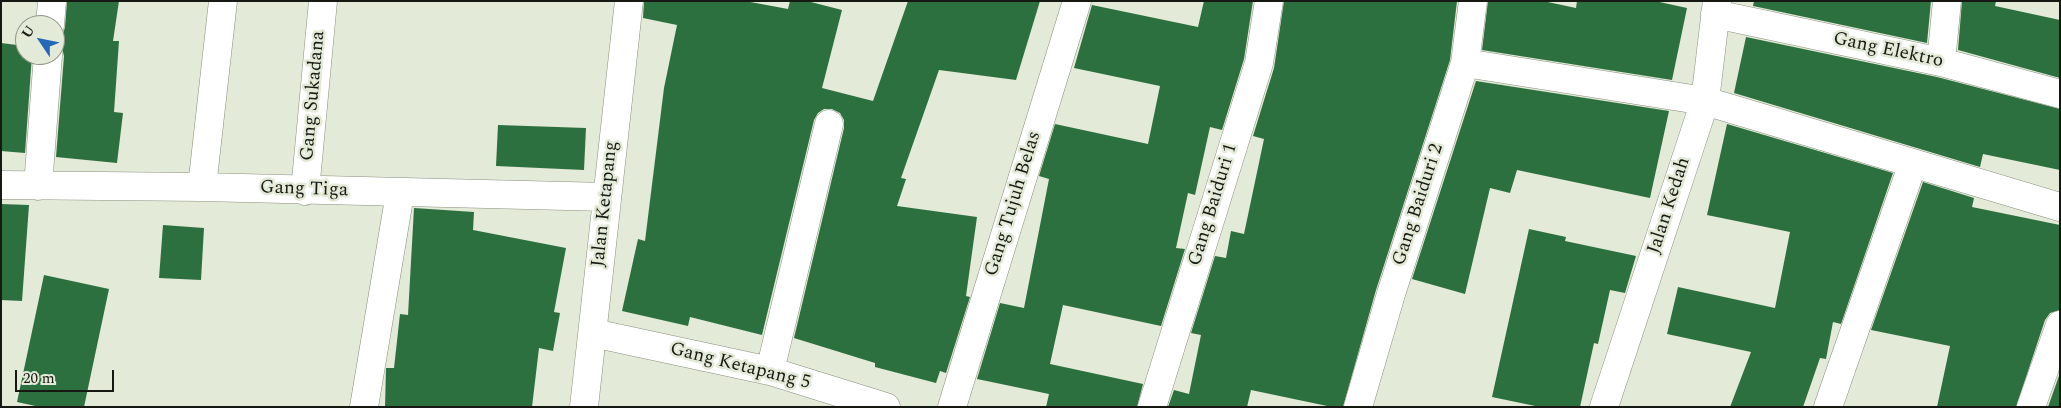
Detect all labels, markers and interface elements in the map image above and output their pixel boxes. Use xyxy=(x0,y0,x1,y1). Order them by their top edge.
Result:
north arrow xyxy=(15,15,65,65)
text: U xyxy=(16,21,40,43)
street label: Gang Elektro xyxy=(1831,28,1945,74)
street label: Gang Sukadana xyxy=(297,30,331,162)
street label: Gang Tujuh Belas xyxy=(981,129,1047,279)
street label: Jalan Ketapang xyxy=(588,140,624,268)
street label: Gang Baiduri 1 xyxy=(1185,141,1243,269)
street label: Gang Baiduri 2 xyxy=(1389,141,1449,269)
street label: Jalan Kedah xyxy=(1644,155,1696,257)
street label: Gang Tiga xyxy=(260,177,348,203)
street label: Gang Ketapang 5 xyxy=(667,338,813,396)
scale bar xyxy=(18,360,116,392)
text: 20 m xyxy=(23,367,55,390)

